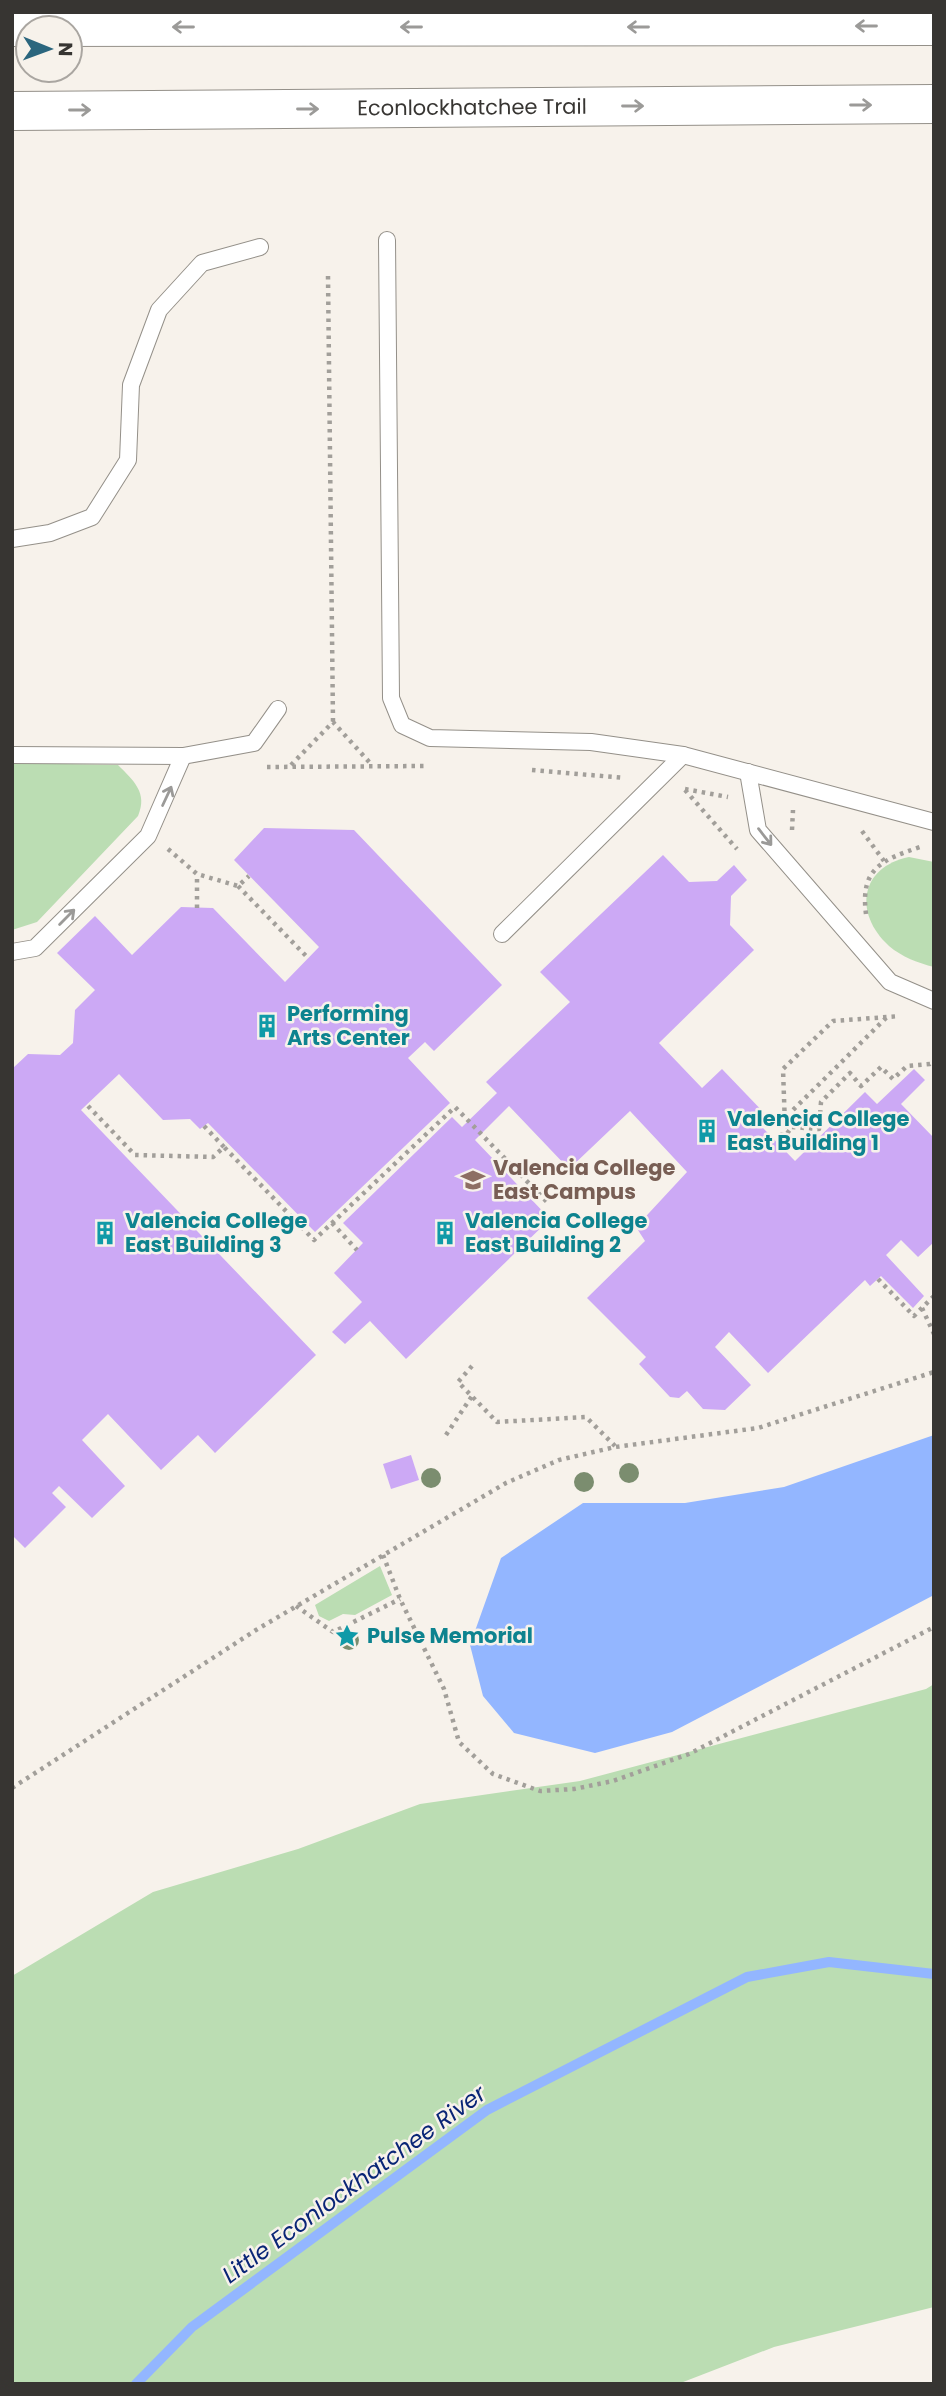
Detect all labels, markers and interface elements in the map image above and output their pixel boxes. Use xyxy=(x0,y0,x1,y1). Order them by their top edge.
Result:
north arrow xyxy=(14,14,84,84)
one-way arrow xyxy=(854,19,877,33)
one-way arrow xyxy=(172,20,195,34)
one-way arrow xyxy=(399,20,422,34)
one-way arrow xyxy=(627,20,650,34)
text: N xyxy=(52,42,79,57)
street label: Econlockhatchee Trail xyxy=(357,92,587,122)
one-way arrow xyxy=(849,98,872,112)
one-way arrow xyxy=(622,99,645,113)
one-way arrow xyxy=(296,102,319,116)
one-way arrow xyxy=(69,103,92,117)
one-way arrow xyxy=(161,786,174,808)
one-way arrow xyxy=(757,828,772,846)
one-way arrow xyxy=(58,908,75,925)
place label: Performing Arts Center xyxy=(287,999,410,1052)
building icon: Performing Arts Center xyxy=(253,1012,281,1040)
place label: Valencia College East Building 1 xyxy=(727,1104,909,1157)
building icon: Valencia College East Building 1 xyxy=(693,1117,721,1145)
place label: Valencia College East Campus xyxy=(493,1153,675,1206)
school or university icon: Valencia College East Campus xyxy=(459,1166,487,1194)
place label: Valencia College East Building 3 xyxy=(125,1206,307,1259)
place label: Valencia College East Building 2 xyxy=(465,1206,647,1259)
building icon: Valencia College East Building 3 xyxy=(91,1219,119,1247)
building icon: Valencia College East Building 2 xyxy=(431,1219,459,1247)
place label: Pulse Memorial xyxy=(367,1621,533,1650)
place icon: Pulse Memorial xyxy=(333,1622,361,1650)
water label: Little Econlockhatchee River xyxy=(216,2077,493,2291)

